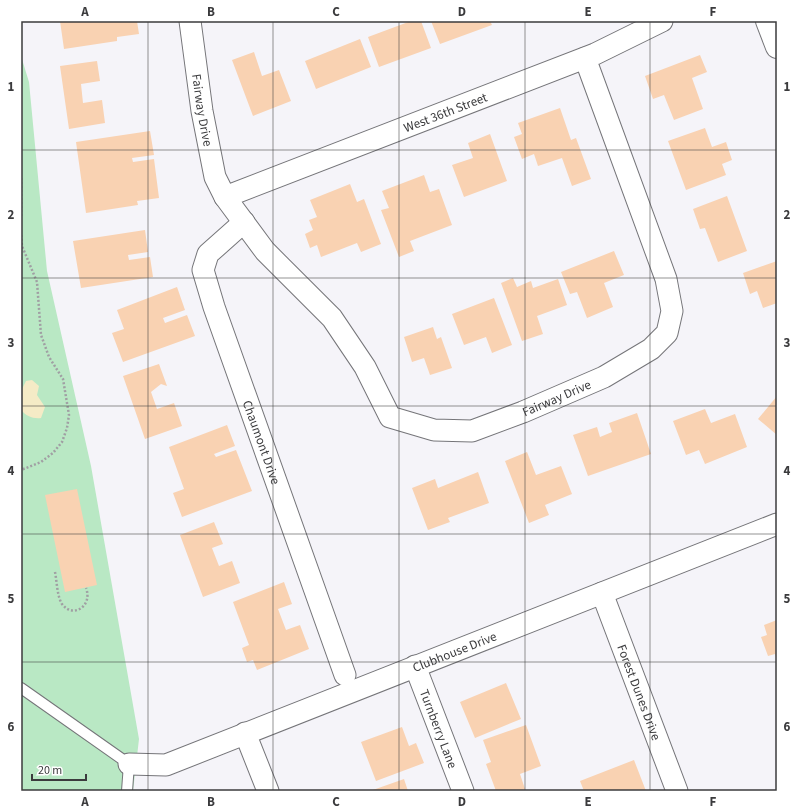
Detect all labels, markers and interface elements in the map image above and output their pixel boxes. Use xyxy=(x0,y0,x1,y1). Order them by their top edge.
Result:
text: A xyxy=(80,3,89,21)
text: B xyxy=(207,3,215,21)
text: C xyxy=(332,3,340,21)
text: D xyxy=(458,3,466,21)
text: E xyxy=(584,3,592,21)
text: F xyxy=(710,3,717,21)
street label: Fairway Drive xyxy=(187,73,217,148)
text: 1 xyxy=(8,78,15,96)
text: 1 xyxy=(784,78,791,96)
street label: West 36th Street xyxy=(401,88,491,137)
text: 2 xyxy=(8,206,15,224)
text: 2 xyxy=(784,206,791,224)
text: 3 xyxy=(8,334,15,352)
text: 3 xyxy=(784,334,791,352)
street label: Fairway Drive xyxy=(520,376,594,421)
street label: Chaumont Drive xyxy=(238,398,284,487)
text: 4 xyxy=(8,462,15,480)
text: 4 xyxy=(784,462,791,480)
text: 5 xyxy=(8,590,15,608)
text: 5 xyxy=(784,590,791,608)
street label: Clubhouse Drive xyxy=(410,627,499,677)
street label: Forest Dunes Drive xyxy=(612,642,665,743)
street label: Turnberry Lane xyxy=(415,687,461,771)
text: 6 xyxy=(8,718,15,736)
text: 6 xyxy=(784,718,791,736)
scale bar xyxy=(32,756,86,782)
text: 20 m xyxy=(38,762,62,779)
text: A xyxy=(80,793,89,811)
text: B xyxy=(207,793,215,811)
text: C xyxy=(332,793,340,811)
text: D xyxy=(458,793,466,811)
text: E xyxy=(584,793,592,811)
text: F xyxy=(710,793,717,811)

